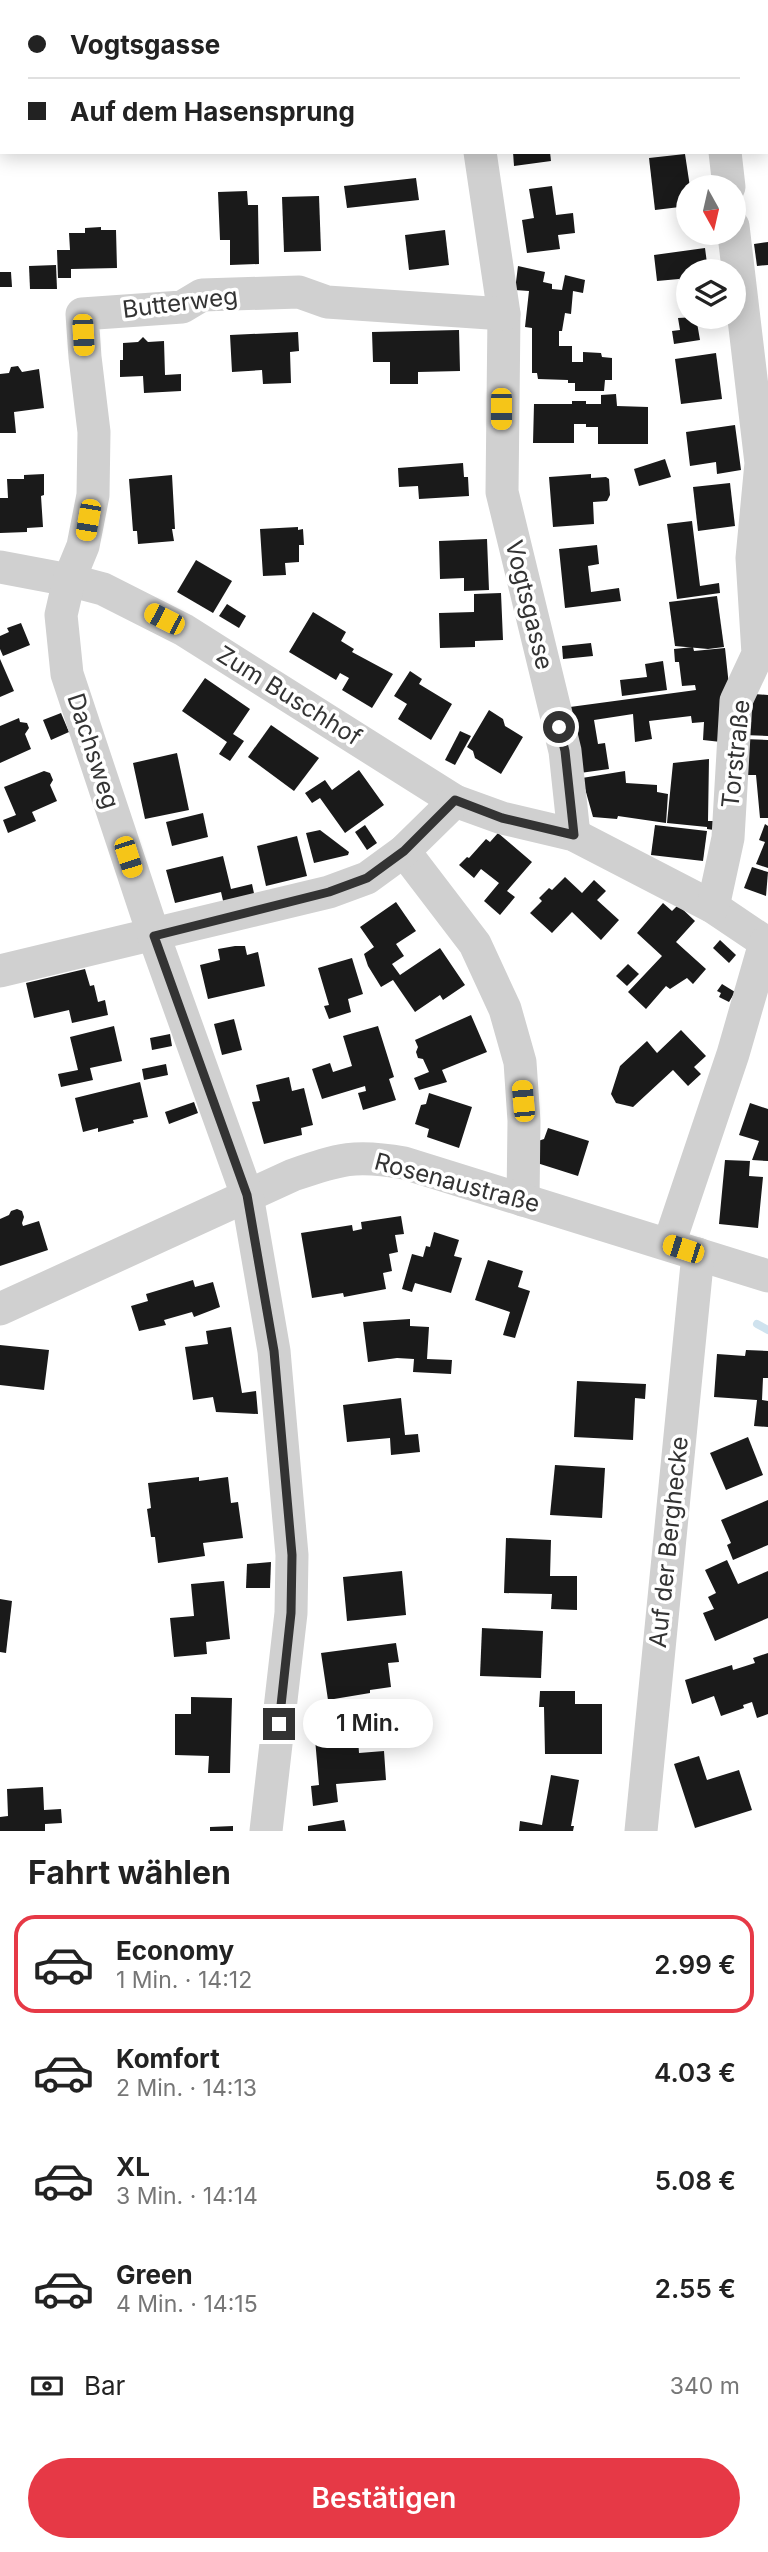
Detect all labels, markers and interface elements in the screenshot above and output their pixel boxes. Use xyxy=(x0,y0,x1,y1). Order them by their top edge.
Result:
text: Vogtsgasse xyxy=(70,29,220,60)
text: Auf dem Hasensprung xyxy=(70,96,355,127)
north arrow xyxy=(676,175,746,245)
map controls xyxy=(676,175,746,329)
button: layers xyxy=(676,259,746,329)
street label: Butterweg xyxy=(121,281,239,324)
car xyxy=(72,313,95,357)
car xyxy=(491,388,512,430)
car xyxy=(75,497,102,543)
street label: Vogtsgasse xyxy=(499,537,560,673)
car xyxy=(141,600,188,638)
street label: Zum Buschhof xyxy=(212,640,367,752)
street label: Dachsweg xyxy=(61,690,126,812)
street label: Torstraße xyxy=(715,698,756,810)
route start xyxy=(543,711,575,743)
car xyxy=(112,834,145,880)
car xyxy=(511,1079,536,1123)
street label: Rosenaustraße xyxy=(371,1147,543,1218)
car xyxy=(660,1233,707,1265)
street label: Auf der Berghecke xyxy=(643,1435,694,1649)
callout: 1 Min. xyxy=(304,1700,433,1748)
route end xyxy=(263,1708,295,1740)
text: 1 Min. xyxy=(336,1709,400,1737)
text: Fahrt wählen xyxy=(28,1853,231,1892)
icon: car xyxy=(32,1933,95,1996)
text: Economy xyxy=(116,1935,234,1966)
text: 2.99 € xyxy=(654,1949,736,1980)
text: 1 Min. · 14:12 xyxy=(116,1966,252,1994)
icon: car xyxy=(32,2041,95,2104)
text: Komfort xyxy=(116,2043,220,2074)
text: 4.03 € xyxy=(654,2057,736,2088)
text: 2 Min. · 14:13 xyxy=(116,2074,257,2102)
icon: car xyxy=(32,2149,95,2212)
text: XL xyxy=(116,2151,150,2182)
text: 5.08 € xyxy=(655,2165,736,2196)
text: 3 Min. · 14:14 xyxy=(116,2182,258,2210)
icon: car xyxy=(32,2257,95,2320)
text: Green xyxy=(116,2259,193,2290)
text: 2.55 € xyxy=(655,2273,736,2304)
text: 4 Min. · 14:15 xyxy=(116,2290,258,2318)
icon: cash xyxy=(28,2367,66,2405)
text: Bar xyxy=(84,2370,125,2401)
text: 340 m xyxy=(670,2372,740,2400)
button: Bestätigen xyxy=(28,2458,740,2538)

